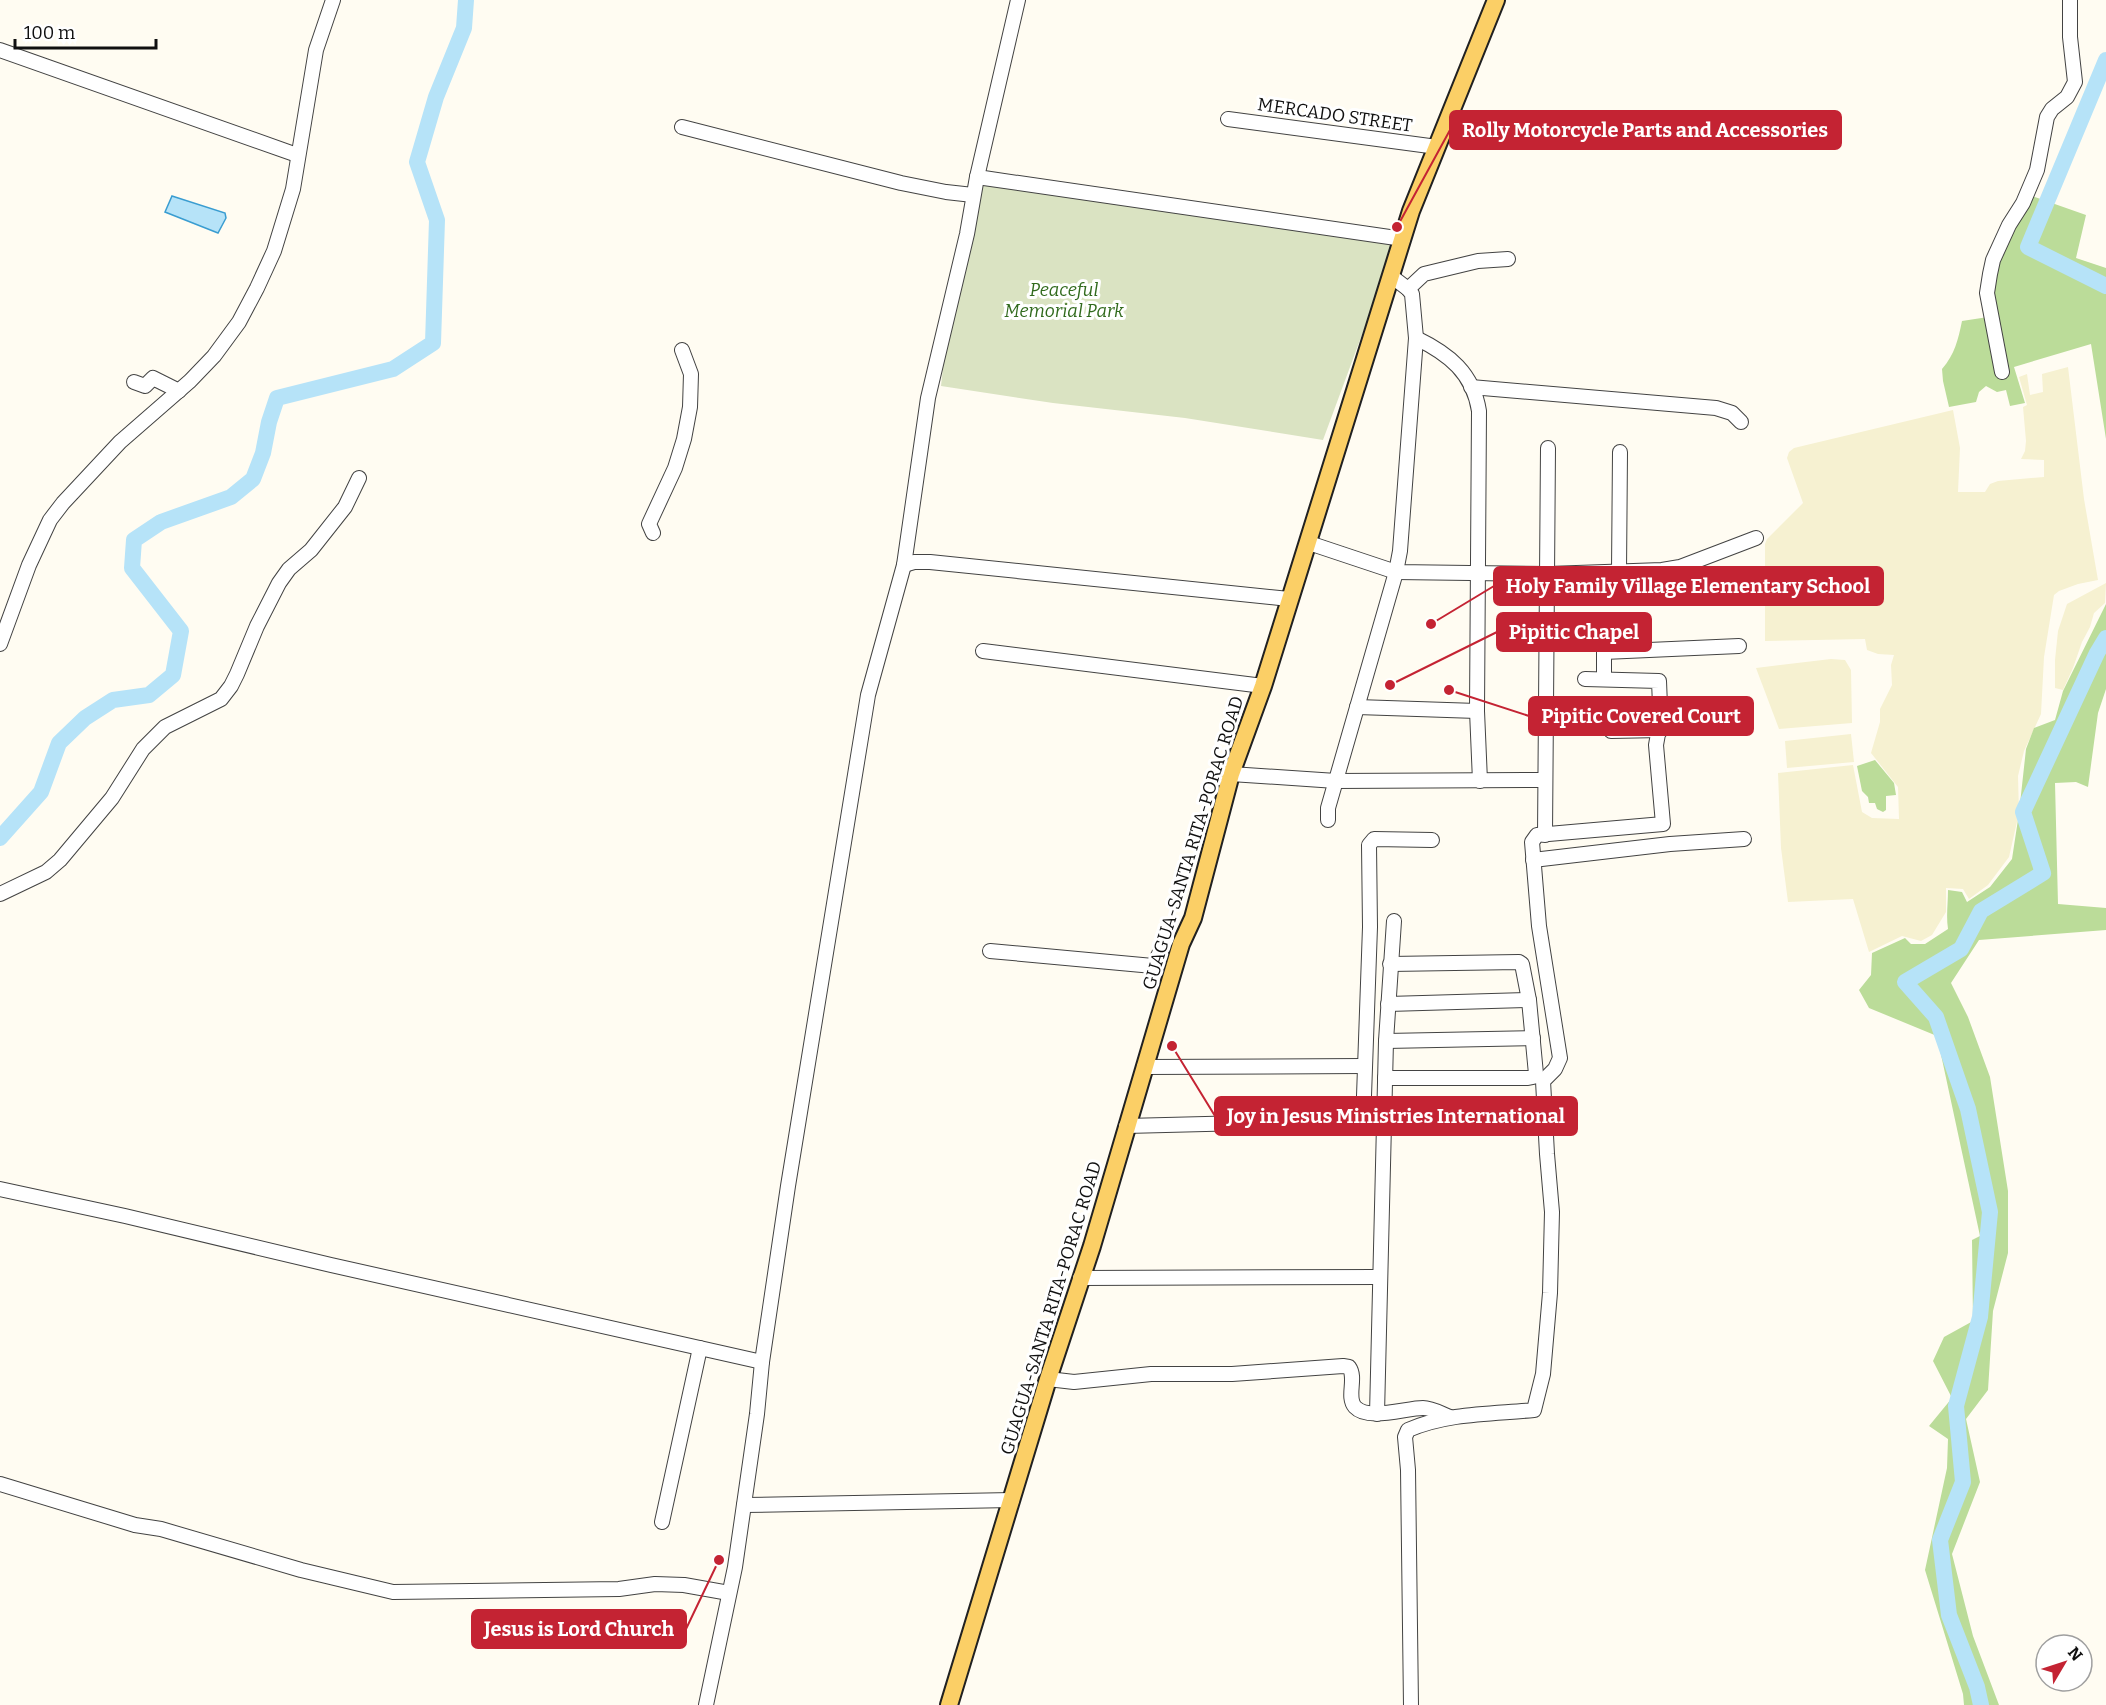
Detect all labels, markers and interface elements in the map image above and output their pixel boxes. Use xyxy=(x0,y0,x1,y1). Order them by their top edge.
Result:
scale bar xyxy=(15,12,156,50)
text: 100 m xyxy=(24,22,75,44)
street label: MERCADO STREET xyxy=(1256,93,1414,137)
callout: Rolly Motorcycle Parts and Accessories xyxy=(1450,111,1841,149)
text: Rolly Motorcycle Parts and Accessories xyxy=(1462,118,1828,142)
park label: Peaceful Memorial Park xyxy=(1004,279,1124,322)
callout: Holy Family Village Elementary School xyxy=(1494,567,1883,605)
text: Holy Family Village Elementary School xyxy=(1506,574,1870,598)
callout: Pipitic Chapel xyxy=(1497,613,1651,651)
text: Pipitic Chapel xyxy=(1509,620,1639,644)
street label: GUAGUA-SANTA RITA-PORAC ROAD xyxy=(1138,693,1248,993)
callout: Pipitic Covered Court xyxy=(1529,697,1753,735)
text: Pipitic Covered Court xyxy=(1541,704,1741,728)
callout: Joy in Jesus Ministries International xyxy=(1215,1097,1577,1135)
text: Joy in Jesus Ministries International xyxy=(1226,1104,1565,1128)
street label: GUAGUA-SANTA RITA-PORAC ROAD xyxy=(996,1158,1106,1458)
callout: Jesus is Lord Church xyxy=(472,1610,686,1648)
text: Jesus is Lord Church xyxy=(483,1617,674,1641)
north arrow xyxy=(2034,1633,2094,1693)
text: N xyxy=(2064,1643,2087,1665)

